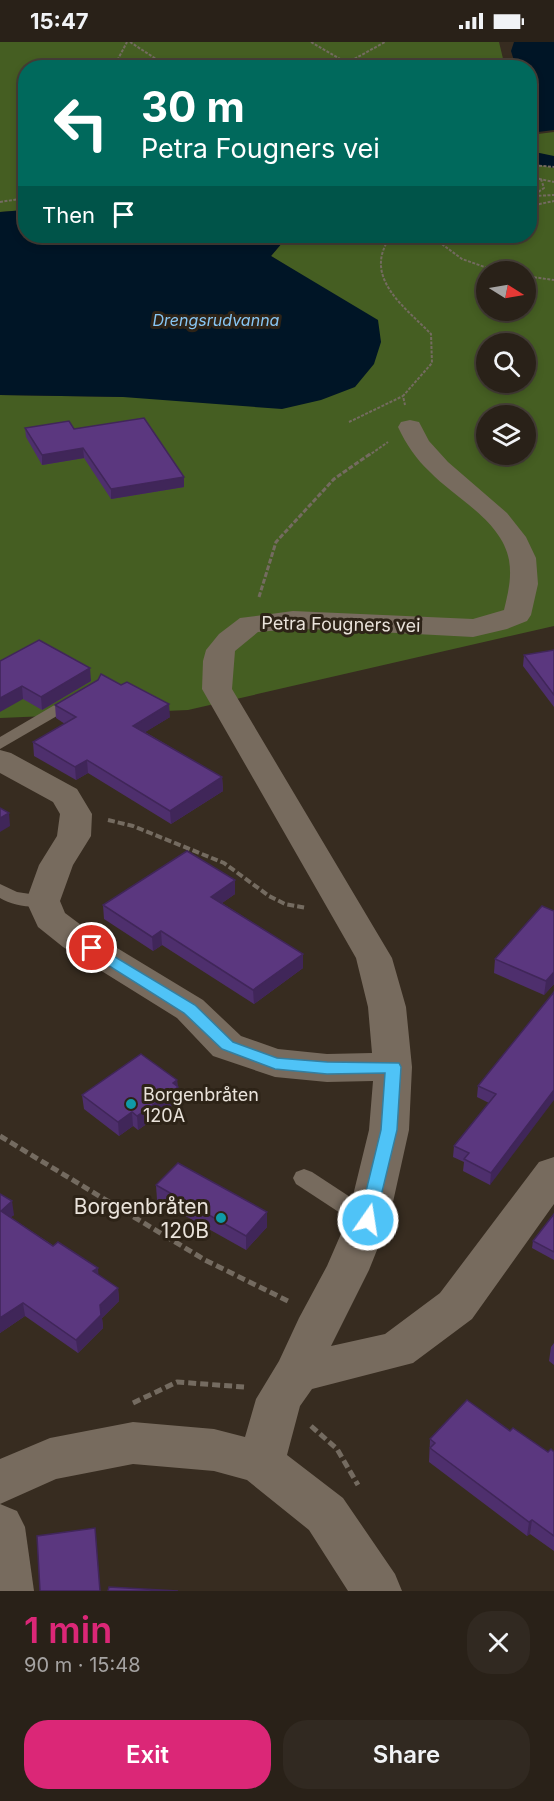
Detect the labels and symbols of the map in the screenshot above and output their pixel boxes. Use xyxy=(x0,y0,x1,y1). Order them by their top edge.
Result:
north arrow xyxy=(476,261,536,321)
water label: Drengsrudvanna xyxy=(153,310,280,330)
street label: Petra Fougners vei xyxy=(261,612,421,636)
pin xyxy=(66,922,117,973)
place label: Borgenbråten 120A xyxy=(143,1084,259,1126)
marker: Borgenbråten 120A xyxy=(124,1097,138,1111)
position arrow xyxy=(336,1188,400,1252)
place label: Borgenbråten 120B xyxy=(74,1194,209,1243)
marker: Borgenbråten 120B xyxy=(214,1211,228,1225)

